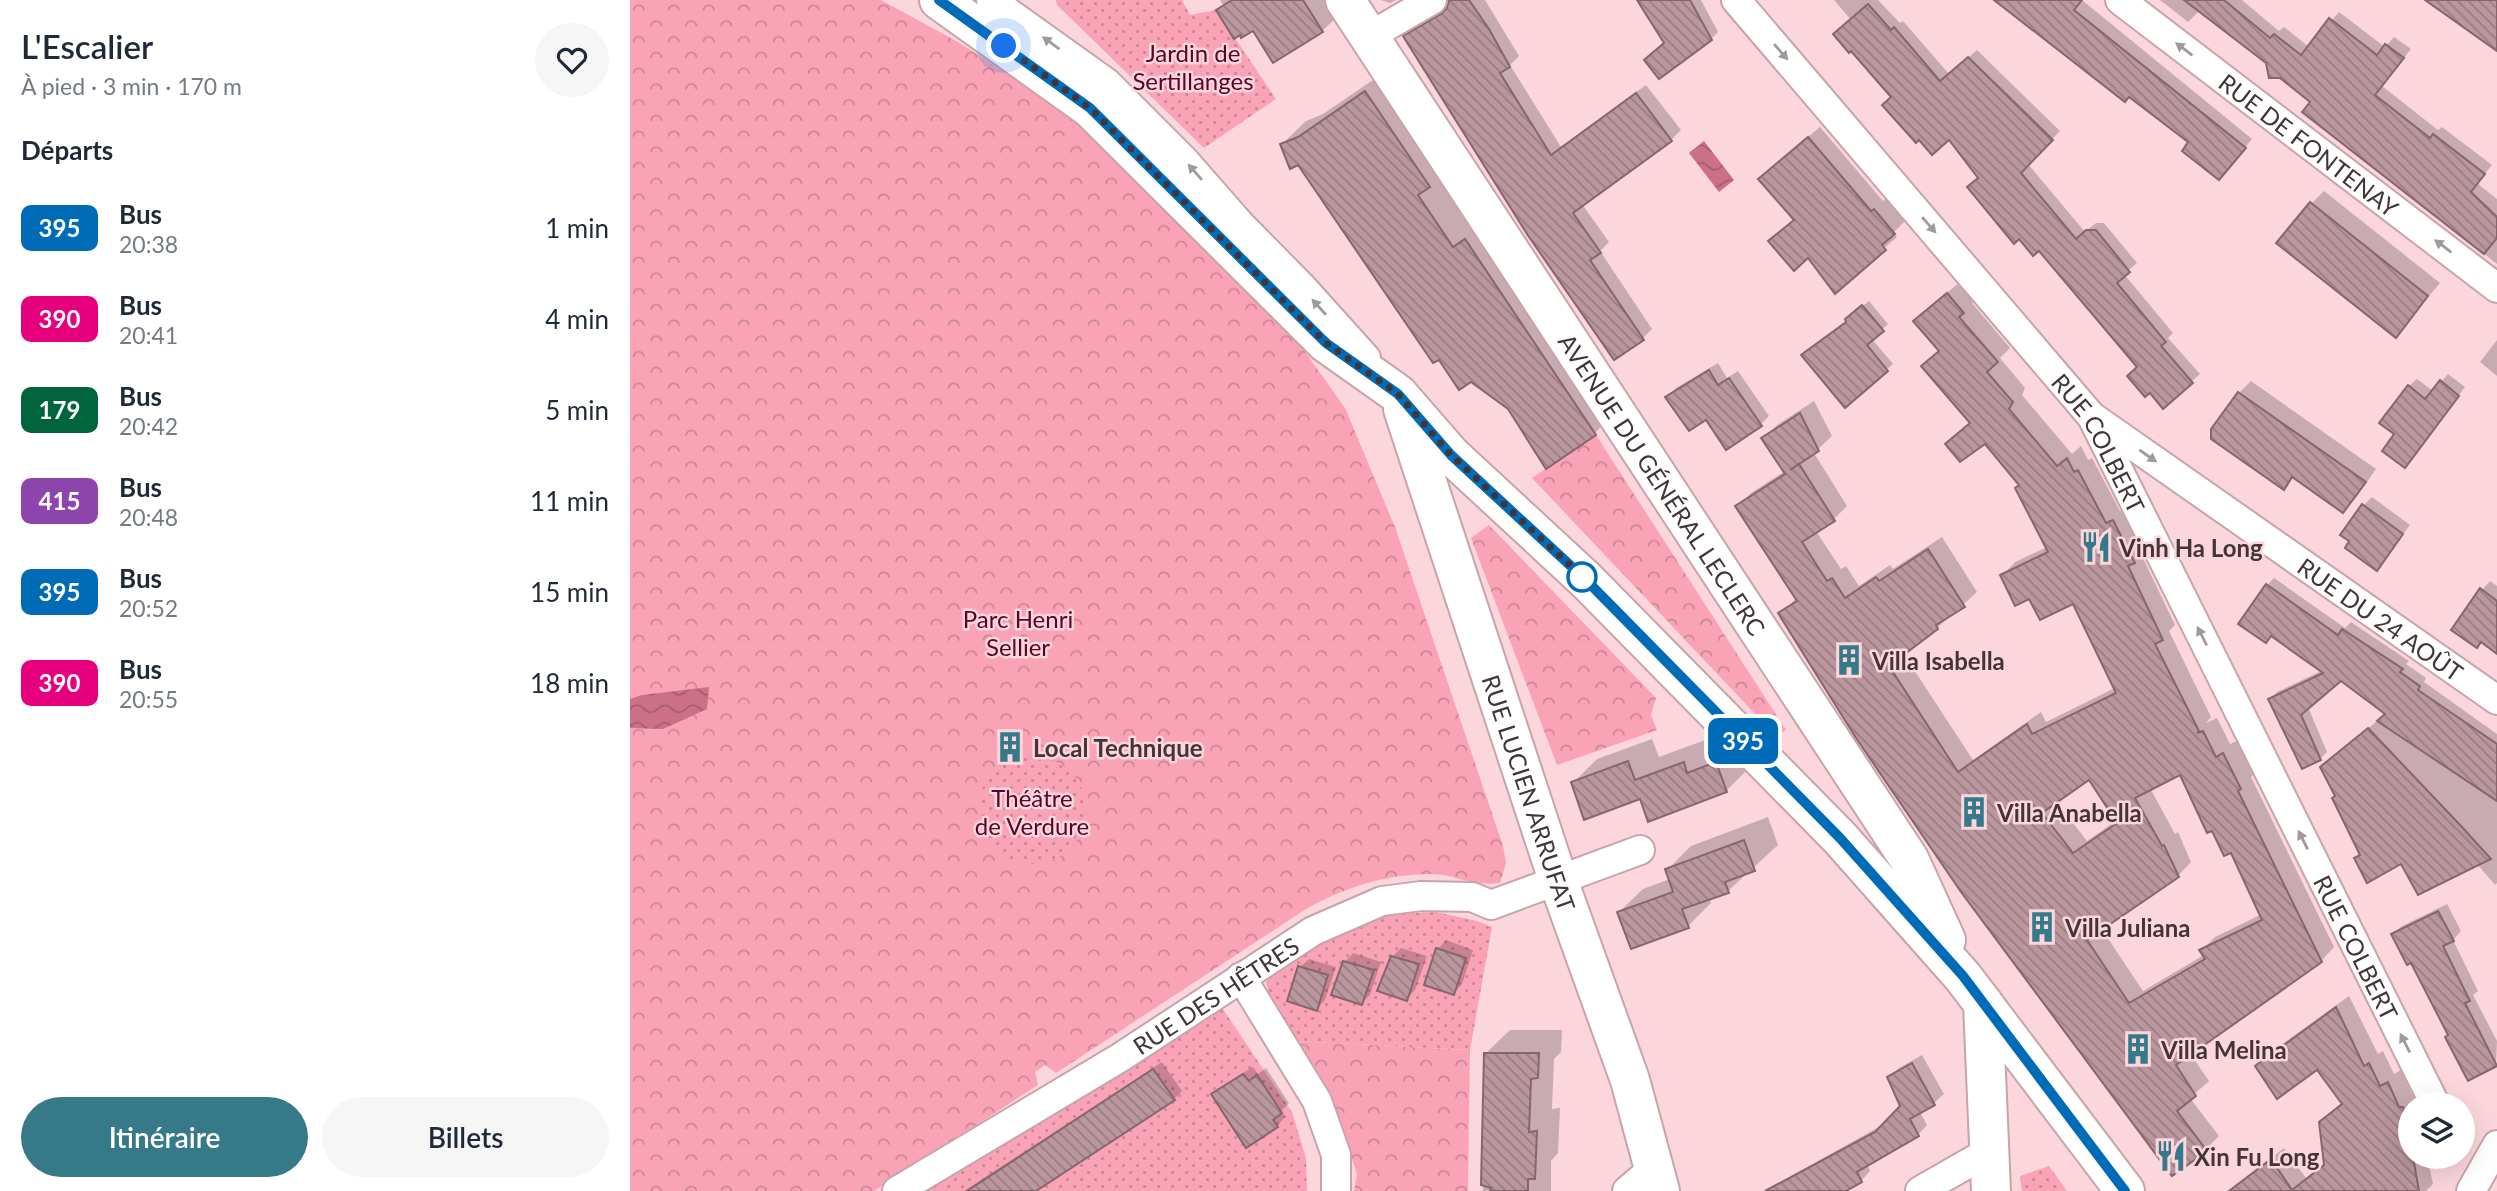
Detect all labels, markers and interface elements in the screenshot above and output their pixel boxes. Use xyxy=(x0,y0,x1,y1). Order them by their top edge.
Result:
button: heart xyxy=(535,23,609,97)
text: L'Escalier xyxy=(21,26,153,66)
your location xyxy=(986,28,1021,63)
one-way arrow xyxy=(1042,37,1060,51)
park label: Jardin de Sertillanges xyxy=(1132,38,1254,95)
one-way arrow xyxy=(2176,41,2194,56)
one-way arrow xyxy=(1773,43,1789,61)
street label: RUE DE FONTENAY xyxy=(2214,67,2405,222)
text: À pied · 3 min · 170 m xyxy=(21,72,242,100)
text: Départs xyxy=(21,134,113,166)
one-way arrow xyxy=(1188,164,1203,181)
text: Bus xyxy=(119,198,162,230)
text: 1 min xyxy=(545,212,609,244)
text: 395 xyxy=(39,213,80,242)
one-way arrow xyxy=(1921,216,1936,234)
text: 20:38 xyxy=(119,230,178,258)
one-way arrow xyxy=(2434,240,2452,254)
text: Bus xyxy=(119,289,162,321)
one-way arrow xyxy=(1312,298,1328,315)
text: 4 min xyxy=(545,303,609,335)
text: 390 xyxy=(39,304,80,333)
text: 20:41 xyxy=(119,321,178,349)
street label: AVENUE DU GÉNÉRAL LECLERC xyxy=(1553,328,1772,640)
street label: RUE COLBERT xyxy=(2046,367,2152,517)
text: Bus xyxy=(119,380,162,412)
text: 5 min xyxy=(545,394,609,426)
text: 179 xyxy=(39,395,80,424)
text: 20:42 xyxy=(119,412,178,440)
one-way arrow xyxy=(2139,449,2157,463)
text: Bus xyxy=(119,471,162,503)
text: 11 min xyxy=(530,485,609,517)
text: 415 xyxy=(39,486,80,515)
text: 20:48 xyxy=(119,503,178,531)
restaurant icon: Vinh Ha Long xyxy=(2079,530,2113,564)
place label: Vinh Ha Long xyxy=(2118,533,2263,562)
street label: RUE DU 24 AOÛT xyxy=(2293,551,2469,686)
text: Bus xyxy=(119,562,162,594)
unlabelled marker xyxy=(1567,562,1597,592)
text: 15 min xyxy=(530,576,609,608)
text: 395 xyxy=(39,577,80,606)
text: 20:52 xyxy=(119,594,178,622)
park label: Parc Henri Sellier xyxy=(963,604,1073,661)
one-way arrow xyxy=(2196,626,2207,646)
building icon: Villa Isabella xyxy=(1832,643,1866,677)
place label: Villa Isabella xyxy=(1871,646,2005,675)
text: Bus xyxy=(119,653,162,685)
text: 18 min xyxy=(530,667,609,699)
text: 390 xyxy=(39,668,80,697)
street label: RUE LUCIEN ARRUFAT xyxy=(1477,671,1582,915)
text: 20:55 xyxy=(119,685,178,713)
line badge: 395 xyxy=(1703,718,1783,764)
text: 395 xyxy=(1722,726,1764,755)
building icon: Local Technique xyxy=(993,730,1027,764)
place label: Local Technique xyxy=(1033,733,1203,762)
park label: Théâtre de Verdure xyxy=(975,783,1089,840)
building icon: Villa Anabella xyxy=(1957,795,1991,829)
place label: Villa Anabella xyxy=(1996,798,2142,827)
one-way arrow xyxy=(2298,830,2309,850)
street label: RUE COLBERT xyxy=(2309,870,2405,1024)
building icon: Villa Juliana xyxy=(2025,910,2059,944)
place label: Villa Juliana xyxy=(2064,913,2191,942)
street label: RUE DES HÊTRES xyxy=(1127,930,1304,1060)
building icon: Villa Melina xyxy=(2121,1032,2155,1066)
one-way arrow xyxy=(2399,1033,2410,1053)
place label: Villa Melina xyxy=(2160,1035,2287,1064)
map controls xyxy=(2398,1092,2475,1169)
button: layers xyxy=(2398,1092,2475,1169)
button: Itinéraire xyxy=(21,1097,308,1177)
button: Billets xyxy=(322,1097,609,1177)
restaurant icon: Xin Fu Long xyxy=(2154,1139,2188,1173)
place label: Xin Fu Long xyxy=(2194,1142,2320,1171)

